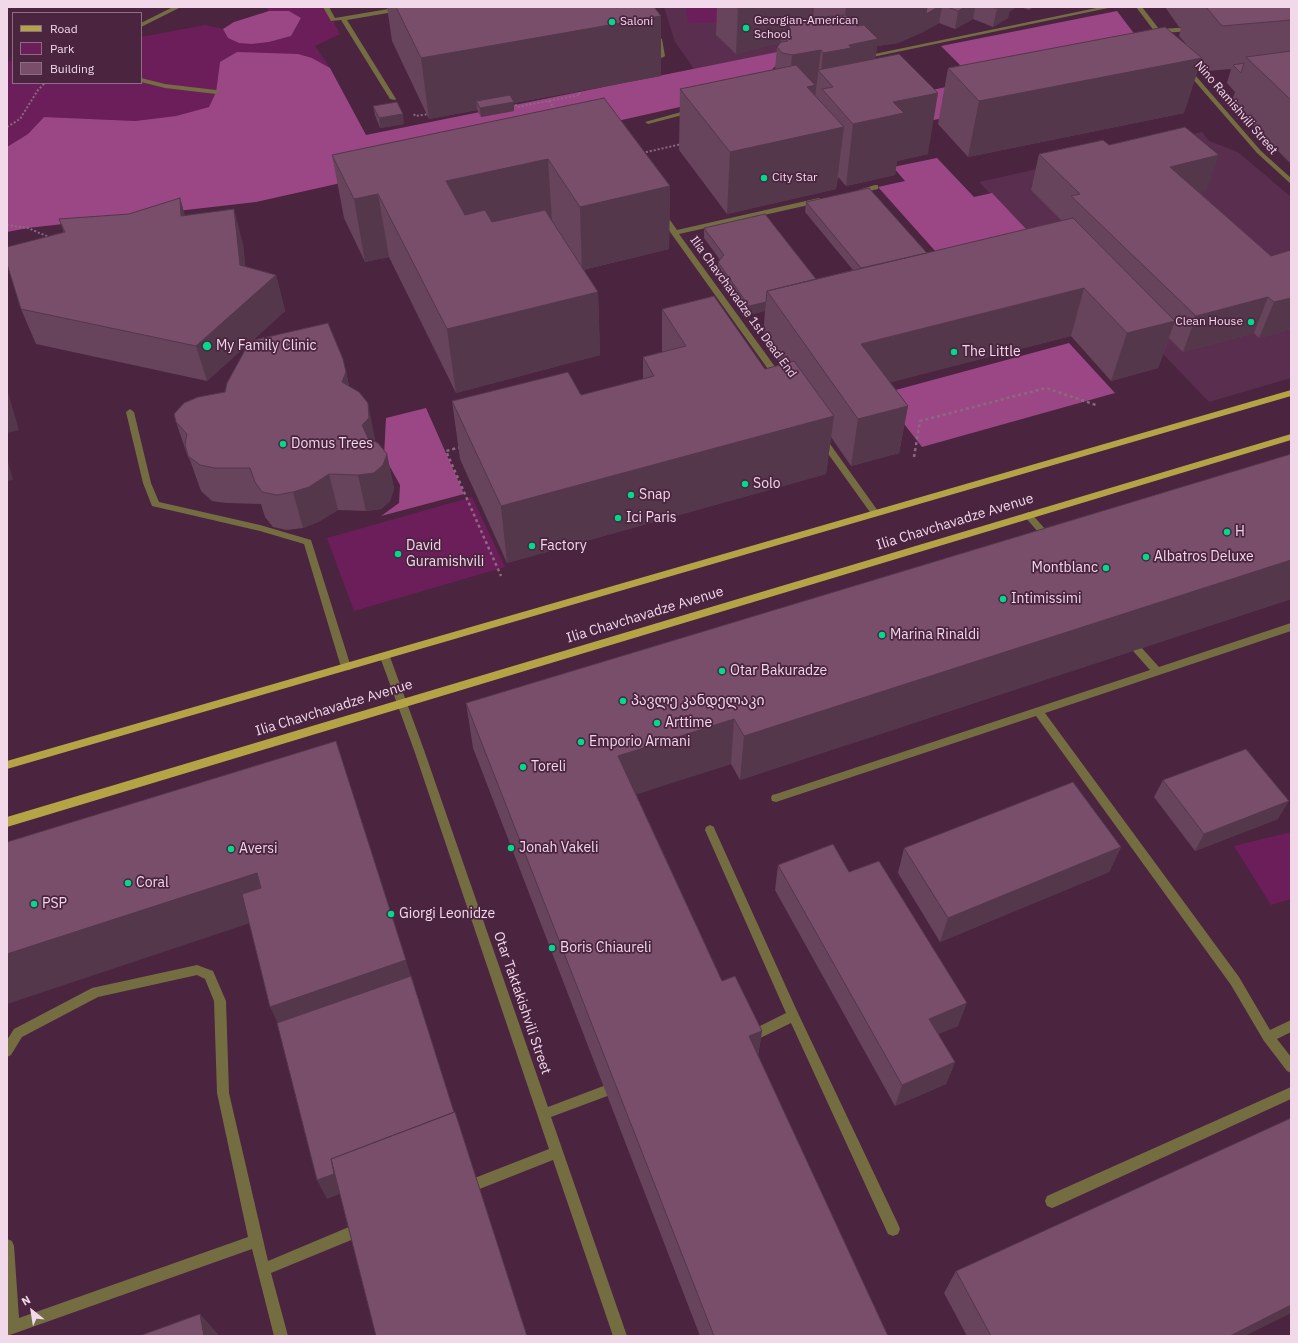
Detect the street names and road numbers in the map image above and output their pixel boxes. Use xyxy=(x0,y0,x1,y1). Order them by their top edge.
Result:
street label: Nino Ramishvili Street xyxy=(1192,58,1280,158)
street label: Ilia Chavchavadze 1st Dead End xyxy=(687,233,799,381)
street label: Ilia Chavchavadze Avenue xyxy=(874,490,1036,554)
street label: Ilia Chavchavadze Avenue xyxy=(564,583,726,647)
street label: Ilia Chavchavadze Avenue xyxy=(253,676,415,740)
street label: Otar Taktakishvili Street xyxy=(490,929,554,1077)

